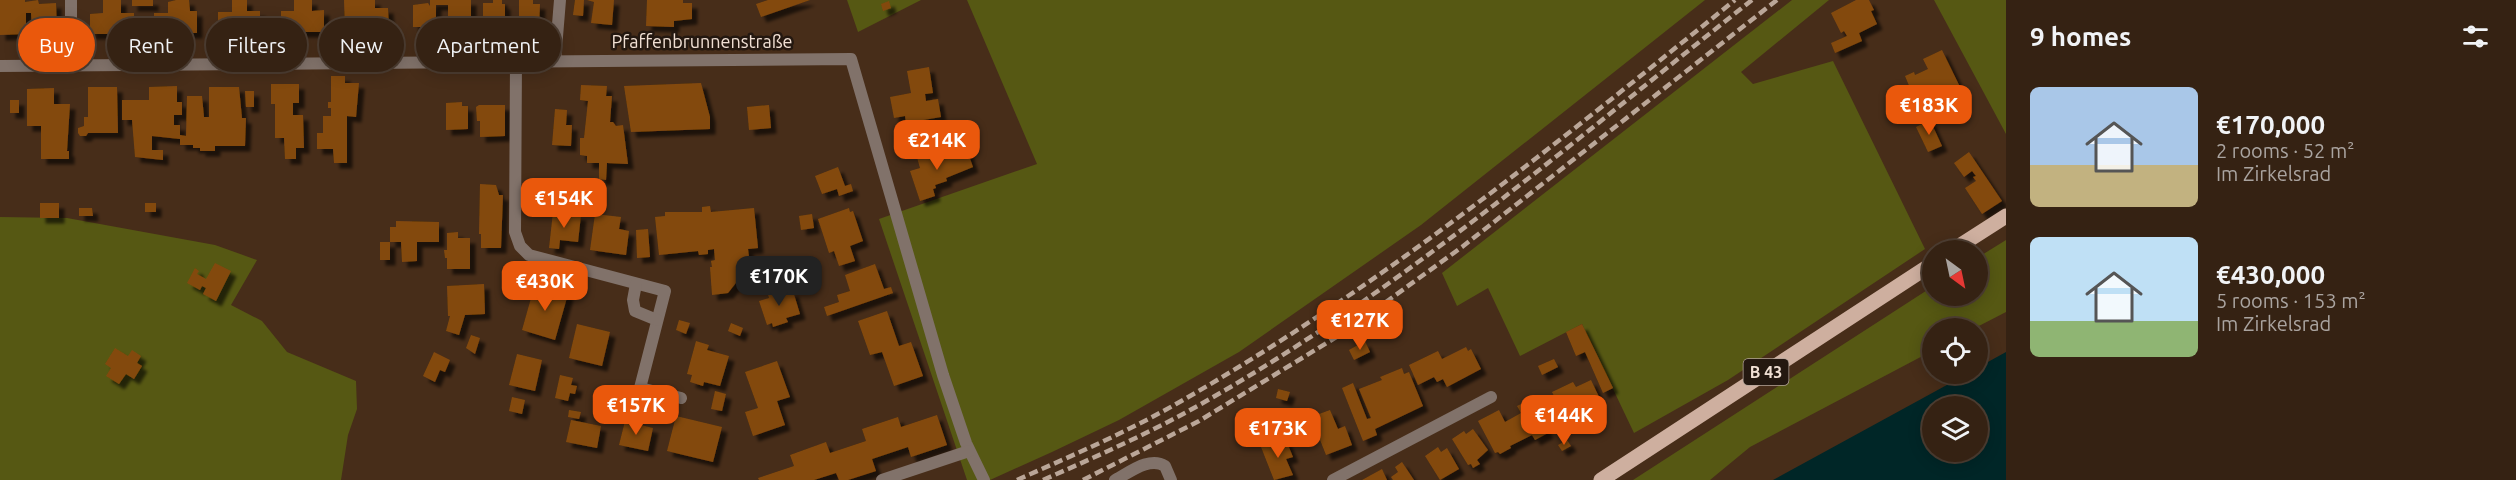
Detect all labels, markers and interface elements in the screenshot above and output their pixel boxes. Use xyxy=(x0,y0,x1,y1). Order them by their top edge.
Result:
chip: Buy xyxy=(18,18,95,72)
chip: Rent xyxy=(107,18,194,72)
chip: Filters xyxy=(206,18,307,72)
chip: New xyxy=(319,18,404,72)
chip: Apartment xyxy=(416,18,561,72)
icon: filters xyxy=(2459,20,2492,53)
text: 9 homes xyxy=(2030,22,2131,51)
street label: Pfaffenbrunnenstraße xyxy=(612,31,792,51)
pin: €183K xyxy=(1887,85,1971,136)
text: €183K xyxy=(1900,93,1958,116)
text: €170,000 xyxy=(2216,110,2325,139)
icon: home xyxy=(2078,111,2150,183)
pin: €214K xyxy=(895,120,979,171)
text: €214K xyxy=(908,128,966,151)
text: 2 rooms · 52 m² xyxy=(2216,139,2354,162)
text: Im Zirkelsrad xyxy=(2216,162,2331,185)
pin: €154K xyxy=(522,178,606,229)
text: €154K xyxy=(535,186,593,209)
north arrow xyxy=(1922,240,1988,306)
map controls xyxy=(1922,240,1988,462)
pin: €170K xyxy=(737,256,821,307)
text: €430,000 xyxy=(2216,260,2325,289)
pin: €430K xyxy=(503,261,587,312)
icon: home xyxy=(2078,261,2150,333)
text: €170K xyxy=(750,264,808,287)
text: €430K xyxy=(516,269,574,292)
text: 5 rooms · 153 m² xyxy=(2216,289,2366,312)
pin: €127K xyxy=(1318,300,1402,351)
text: €127K xyxy=(1331,308,1389,331)
text: Im Zirkelsrad xyxy=(2216,312,2331,335)
button: locate xyxy=(1922,318,1988,384)
road number: B 43 xyxy=(1744,359,1788,385)
pin: €157K xyxy=(594,385,678,436)
text: €157K xyxy=(607,393,665,416)
pin: €144K xyxy=(1522,395,1606,446)
button: layers xyxy=(1922,396,1988,462)
text: €144K xyxy=(1535,403,1593,426)
pin: €173K xyxy=(1236,408,1320,459)
text: €173K xyxy=(1249,416,1307,439)

